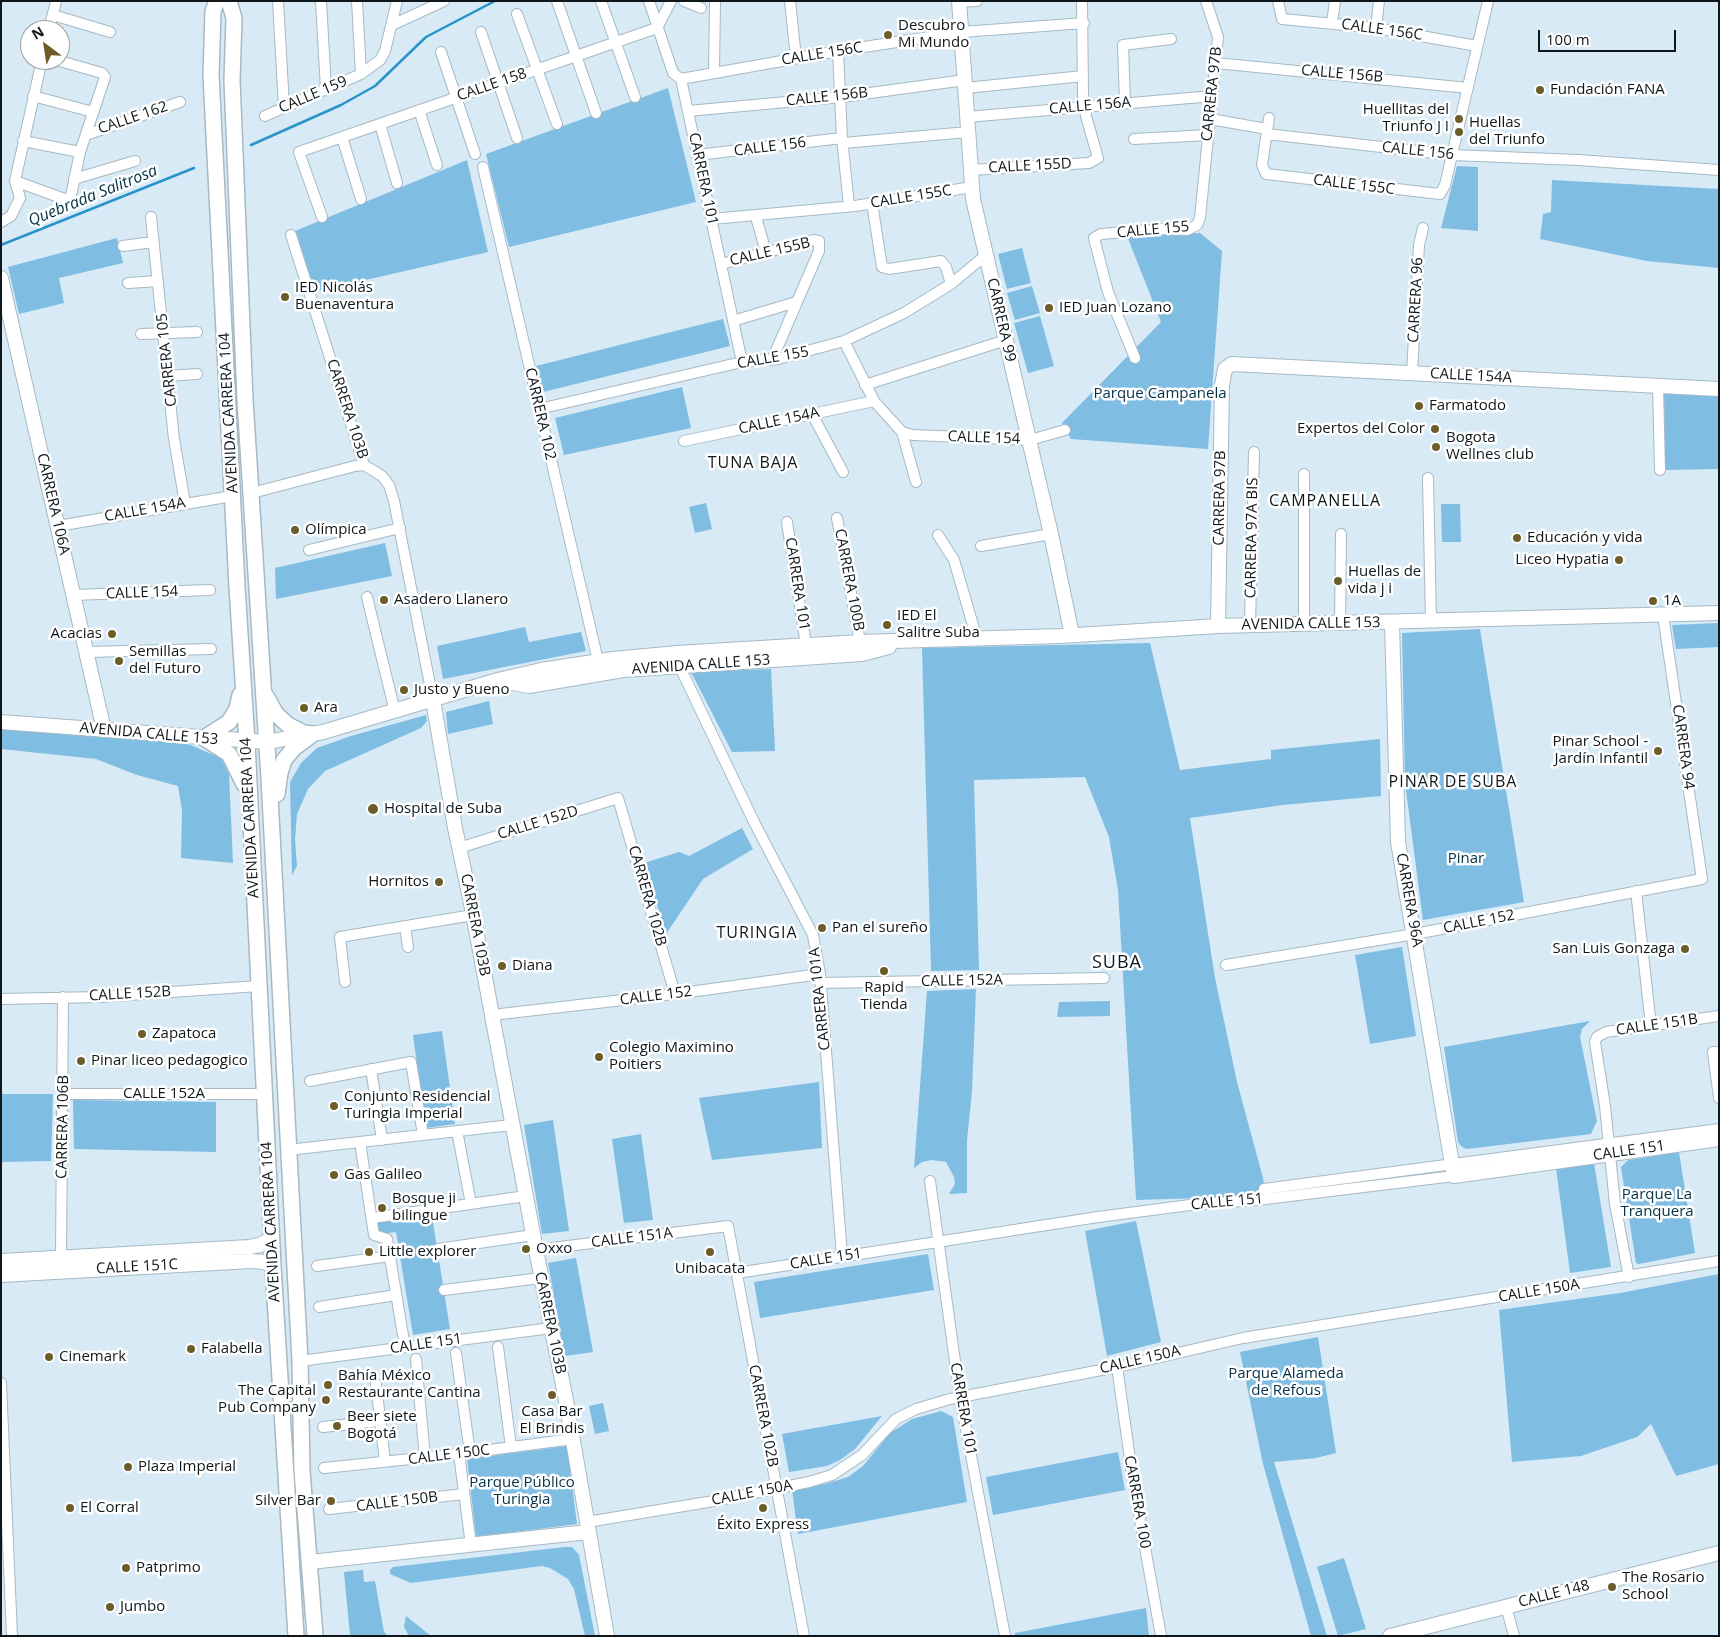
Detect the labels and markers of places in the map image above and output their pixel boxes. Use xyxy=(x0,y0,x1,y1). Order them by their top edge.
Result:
place label: Descubro Mi Mundo xyxy=(898,17,969,52)
marker: Descubro Mi Mundo xyxy=(882,29,894,41)
place label: Fundación FANA xyxy=(1550,81,1665,99)
marker: Fundación FANA xyxy=(1534,84,1546,96)
place label: Huellitas del Triunfo J I xyxy=(1363,101,1449,136)
marker: Huellitas del Triunfo J I xyxy=(1453,113,1465,125)
place label: Huellas del Triunfo xyxy=(1469,114,1545,149)
marker: Huellas del Triunfo xyxy=(1453,126,1465,138)
place label: IED Nicolás Buenaventura xyxy=(295,279,394,314)
marker: IED Nicolás Buenaventura xyxy=(279,291,291,303)
place label: IED Juan Lozano xyxy=(1059,299,1171,317)
marker: IED Juan Lozano xyxy=(1043,302,1055,314)
place label: Farmatodo xyxy=(1429,397,1506,415)
marker: Farmatodo xyxy=(1413,400,1425,412)
place label: Expertos del Color xyxy=(1297,420,1425,438)
marker: Expertos del Color xyxy=(1429,423,1441,435)
place label: Bogota Wellnes club xyxy=(1446,429,1534,464)
marker: Bogota Wellnes club xyxy=(1430,441,1442,453)
place label: Olímpica xyxy=(305,521,367,539)
marker: Olímpica xyxy=(289,524,301,536)
place label: Educación y vida xyxy=(1527,529,1643,547)
marker: Educación y vida xyxy=(1511,532,1523,544)
place label: Liceo Hypatia xyxy=(1515,551,1609,569)
marker: Liceo Hypatia xyxy=(1613,554,1625,566)
place label: Huellas de vida j i xyxy=(1348,563,1421,598)
marker: Huellas de vida j i xyxy=(1332,575,1344,587)
place label: Asadero Llanero xyxy=(394,591,508,609)
place label: 1A xyxy=(1663,592,1681,610)
marker: Asadero Llanero xyxy=(378,594,390,606)
marker: 1A xyxy=(1647,595,1659,607)
place label: IED El Salitre Suba xyxy=(897,607,980,642)
marker: IED El Salitre Suba xyxy=(881,619,893,631)
place label: Acacias xyxy=(51,625,102,643)
marker: Acacias xyxy=(106,628,118,640)
place label: Semillas del Futuro xyxy=(129,643,201,678)
marker: Semillas del Futuro xyxy=(113,655,125,667)
place label: Justo y Bueno xyxy=(414,681,510,699)
marker: Justo y Bueno xyxy=(398,684,410,696)
place label: Ara xyxy=(314,699,338,717)
marker: Ara xyxy=(298,702,310,714)
place label: Pinar School - Jardín Infantil xyxy=(1552,733,1648,768)
marker: Pinar School - Jardín Infantil xyxy=(1652,745,1664,757)
place label: Hospital de Suba xyxy=(384,800,502,818)
marker: Hospital de Suba xyxy=(366,802,380,816)
place label: Hornitos xyxy=(368,873,429,891)
marker: Hornitos xyxy=(433,876,445,888)
place label: Pan el sureño xyxy=(832,919,928,937)
marker: Pan el sureño xyxy=(816,922,828,934)
place label: San Luis Gonzaga xyxy=(1553,940,1675,958)
marker: San Luis Gonzaga xyxy=(1679,943,1691,955)
place label: Diana xyxy=(512,957,553,975)
marker: Diana xyxy=(496,960,508,972)
marker: Rapid Tienda xyxy=(878,965,890,977)
place label: Rapid Tienda xyxy=(860,979,908,1014)
place label: Zapatoca xyxy=(152,1025,216,1043)
marker: Zapatoca xyxy=(136,1028,148,1040)
place label: Colegio Maximino Poitiers xyxy=(609,1039,734,1074)
marker: Colegio Maximino Poitiers xyxy=(593,1051,605,1063)
place label: Pinar liceo pedagogico xyxy=(91,1052,248,1070)
marker: Pinar liceo pedagogico xyxy=(75,1055,87,1067)
place label: Conjunto Residencial Turingia Imperial xyxy=(344,1088,491,1123)
marker: Conjunto Residencial Turingia Imperial xyxy=(328,1100,340,1112)
place label: Gas Galileo xyxy=(344,1166,422,1184)
marker: Gas Galileo xyxy=(328,1169,340,1181)
place label: Bosque ji bilingue xyxy=(392,1190,456,1225)
marker: Bosque ji bilingue xyxy=(376,1202,388,1214)
place label: Oxxo xyxy=(536,1240,572,1258)
place label: Little explorer xyxy=(379,1243,476,1261)
marker: Oxxo xyxy=(520,1243,532,1255)
marker: Little explorer xyxy=(363,1246,375,1258)
marker: Unibacata xyxy=(704,1246,716,1258)
place label: Unibacata xyxy=(675,1260,745,1278)
place label: Falabella xyxy=(201,1340,263,1358)
marker: Falabella xyxy=(185,1343,197,1355)
place label: Cinemark xyxy=(59,1348,126,1366)
marker: Cinemark xyxy=(43,1351,55,1363)
place label: Bahía México Restaurante Cantina xyxy=(338,1367,481,1402)
marker: Bahía México Restaurante Cantina xyxy=(322,1379,334,1391)
place label: The Capital Pub Company xyxy=(218,1382,316,1417)
marker: Casa Bar El Brindis xyxy=(546,1389,558,1401)
marker: The Capital Pub Company xyxy=(320,1394,332,1406)
place label: Casa Bar El Brindis xyxy=(520,1403,584,1438)
place label: Beer siete Bogotá xyxy=(347,1408,417,1443)
marker: Beer siete Bogotá xyxy=(331,1420,343,1432)
place label: Plaza Imperial xyxy=(138,1458,236,1476)
marker: Plaza Imperial xyxy=(122,1461,134,1473)
place label: Silver Bar xyxy=(255,1492,321,1510)
marker: Silver Bar xyxy=(325,1495,337,1507)
place label: El Corral xyxy=(80,1499,139,1517)
marker: El Corral xyxy=(64,1502,76,1514)
marker: Éxito Express xyxy=(757,1502,769,1514)
place label: Éxito Express xyxy=(717,1516,809,1534)
place label: Patprimo xyxy=(136,1559,201,1577)
marker: Patprimo xyxy=(120,1562,132,1574)
place label: The Rosario School xyxy=(1622,1569,1704,1604)
marker: The Rosario School xyxy=(1606,1581,1618,1593)
place label: Jumbo xyxy=(120,1598,165,1616)
marker: Jumbo xyxy=(104,1601,116,1613)

